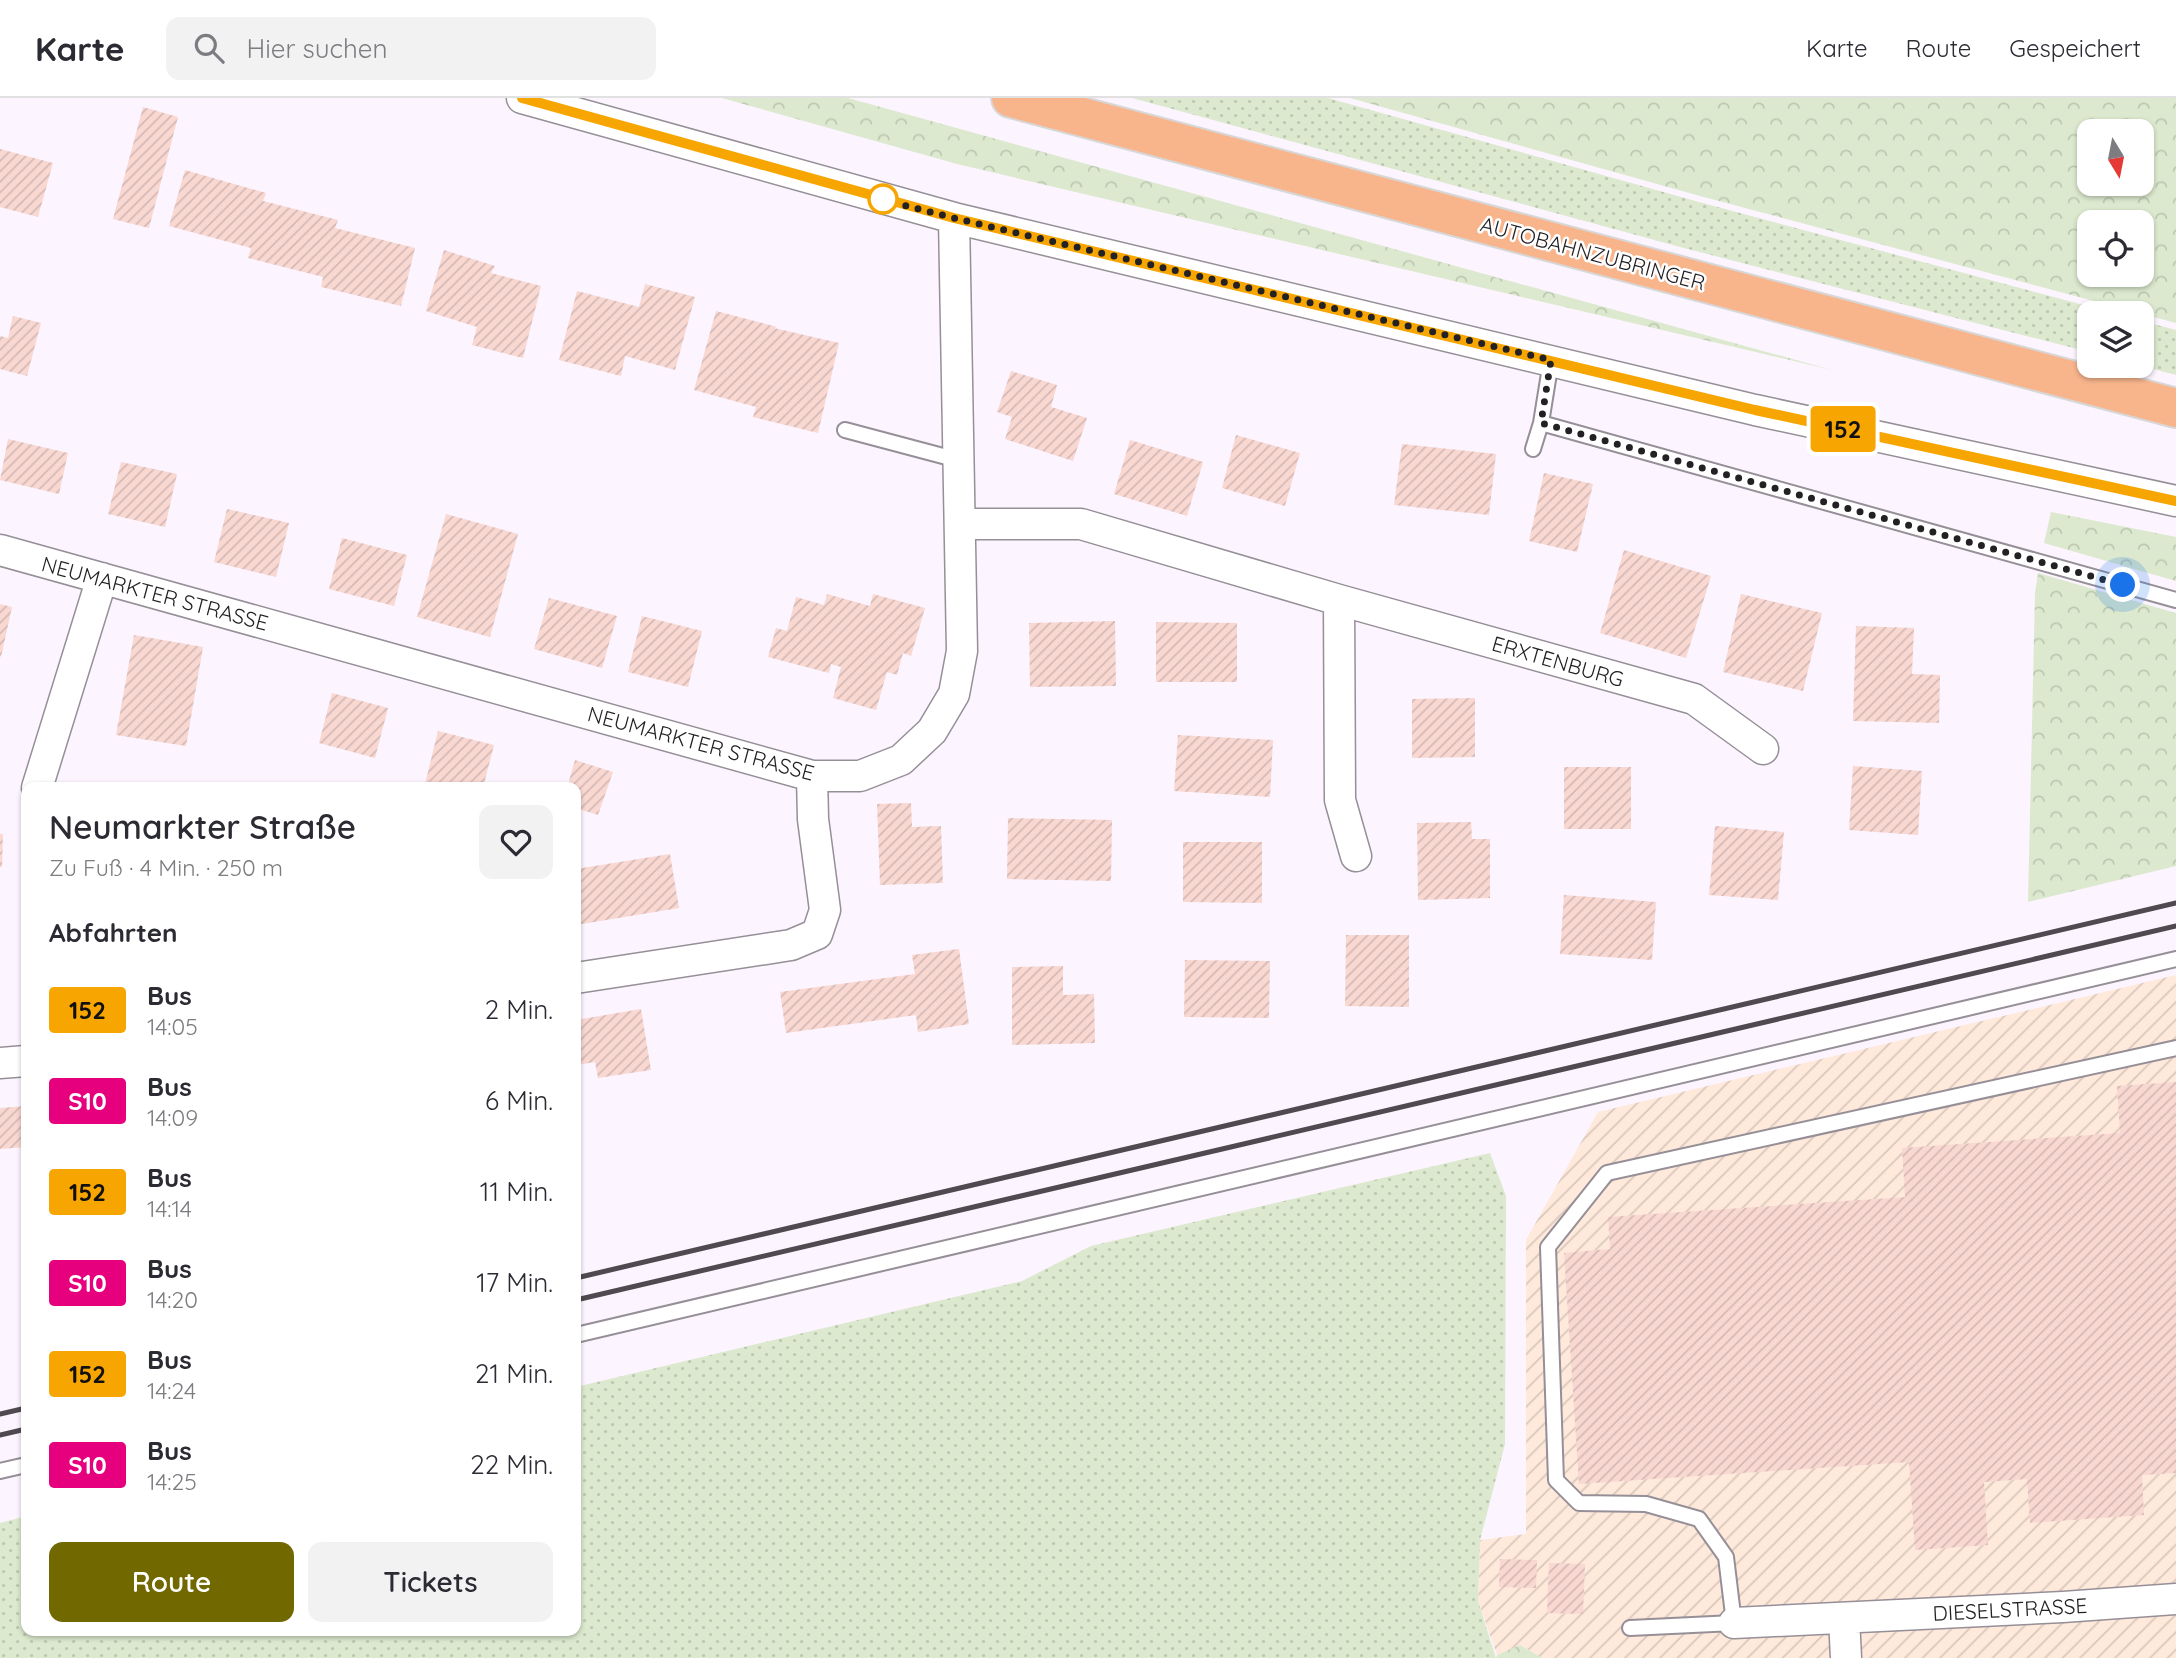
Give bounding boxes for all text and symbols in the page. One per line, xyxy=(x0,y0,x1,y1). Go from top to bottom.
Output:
search box xyxy=(166,17,656,80)
text: Karte xyxy=(35,28,124,69)
icon: search xyxy=(190,29,228,67)
text: Hier suchen xyxy=(246,32,388,65)
text: Karte xyxy=(1806,33,1868,63)
text: Route xyxy=(1906,33,1971,63)
text: Gespeichert xyxy=(2009,33,2141,63)
north arrow xyxy=(2077,119,2154,196)
map controls xyxy=(2077,119,2154,378)
unlabelled marker xyxy=(868,184,898,214)
street label: AUTOBAHNZUBRINGER xyxy=(1478,210,1708,296)
button: locate xyxy=(2077,210,2154,287)
button: layers xyxy=(2077,301,2154,378)
line badge: 152 xyxy=(1803,406,1883,452)
text: 152 xyxy=(1825,414,1861,444)
street label: NEUMARKTER STRASSE xyxy=(39,550,271,636)
your location xyxy=(2105,567,2140,602)
street label: ERXTENBURG xyxy=(1489,630,1627,692)
street label: NEUMARKTER STRASSE xyxy=(585,700,817,786)
button: heart xyxy=(479,805,553,879)
text: Neumarkter Straße xyxy=(49,806,356,847)
text: Zu Fuß · 4 Min. · 250 m xyxy=(49,853,283,882)
text: Abfahrten xyxy=(49,916,178,949)
text: Bus xyxy=(147,979,192,1012)
text: 2 Min. xyxy=(485,993,553,1026)
text: 152 xyxy=(69,995,106,1025)
text: 14:05 xyxy=(147,1012,198,1041)
text: Bus xyxy=(147,1070,192,1103)
text: 6 Min. xyxy=(485,1084,553,1117)
text: S10 xyxy=(68,1086,107,1116)
text: 14:09 xyxy=(147,1103,198,1132)
text: Bus xyxy=(147,1161,192,1194)
text: 11 Min. xyxy=(480,1175,553,1208)
text: 152 xyxy=(69,1177,106,1207)
text: 14:14 xyxy=(147,1194,192,1223)
text: Bus xyxy=(147,1252,192,1285)
text: 17 Min. xyxy=(476,1266,553,1299)
text: S10 xyxy=(68,1268,107,1298)
text: 14:20 xyxy=(147,1285,198,1314)
text: Bus xyxy=(147,1343,192,1376)
text: 21 Min. xyxy=(475,1357,553,1390)
text: 152 xyxy=(69,1359,106,1389)
text: 14:24 xyxy=(147,1376,196,1405)
text: Bus xyxy=(147,1434,192,1467)
text: 22 Min. xyxy=(470,1448,553,1481)
text: S10 xyxy=(68,1450,107,1480)
text: 14:25 xyxy=(147,1467,197,1496)
button: Route xyxy=(49,1542,294,1622)
button: Tickets xyxy=(308,1542,553,1622)
street label: DIESELSTRASSE xyxy=(1932,1592,2088,1626)

